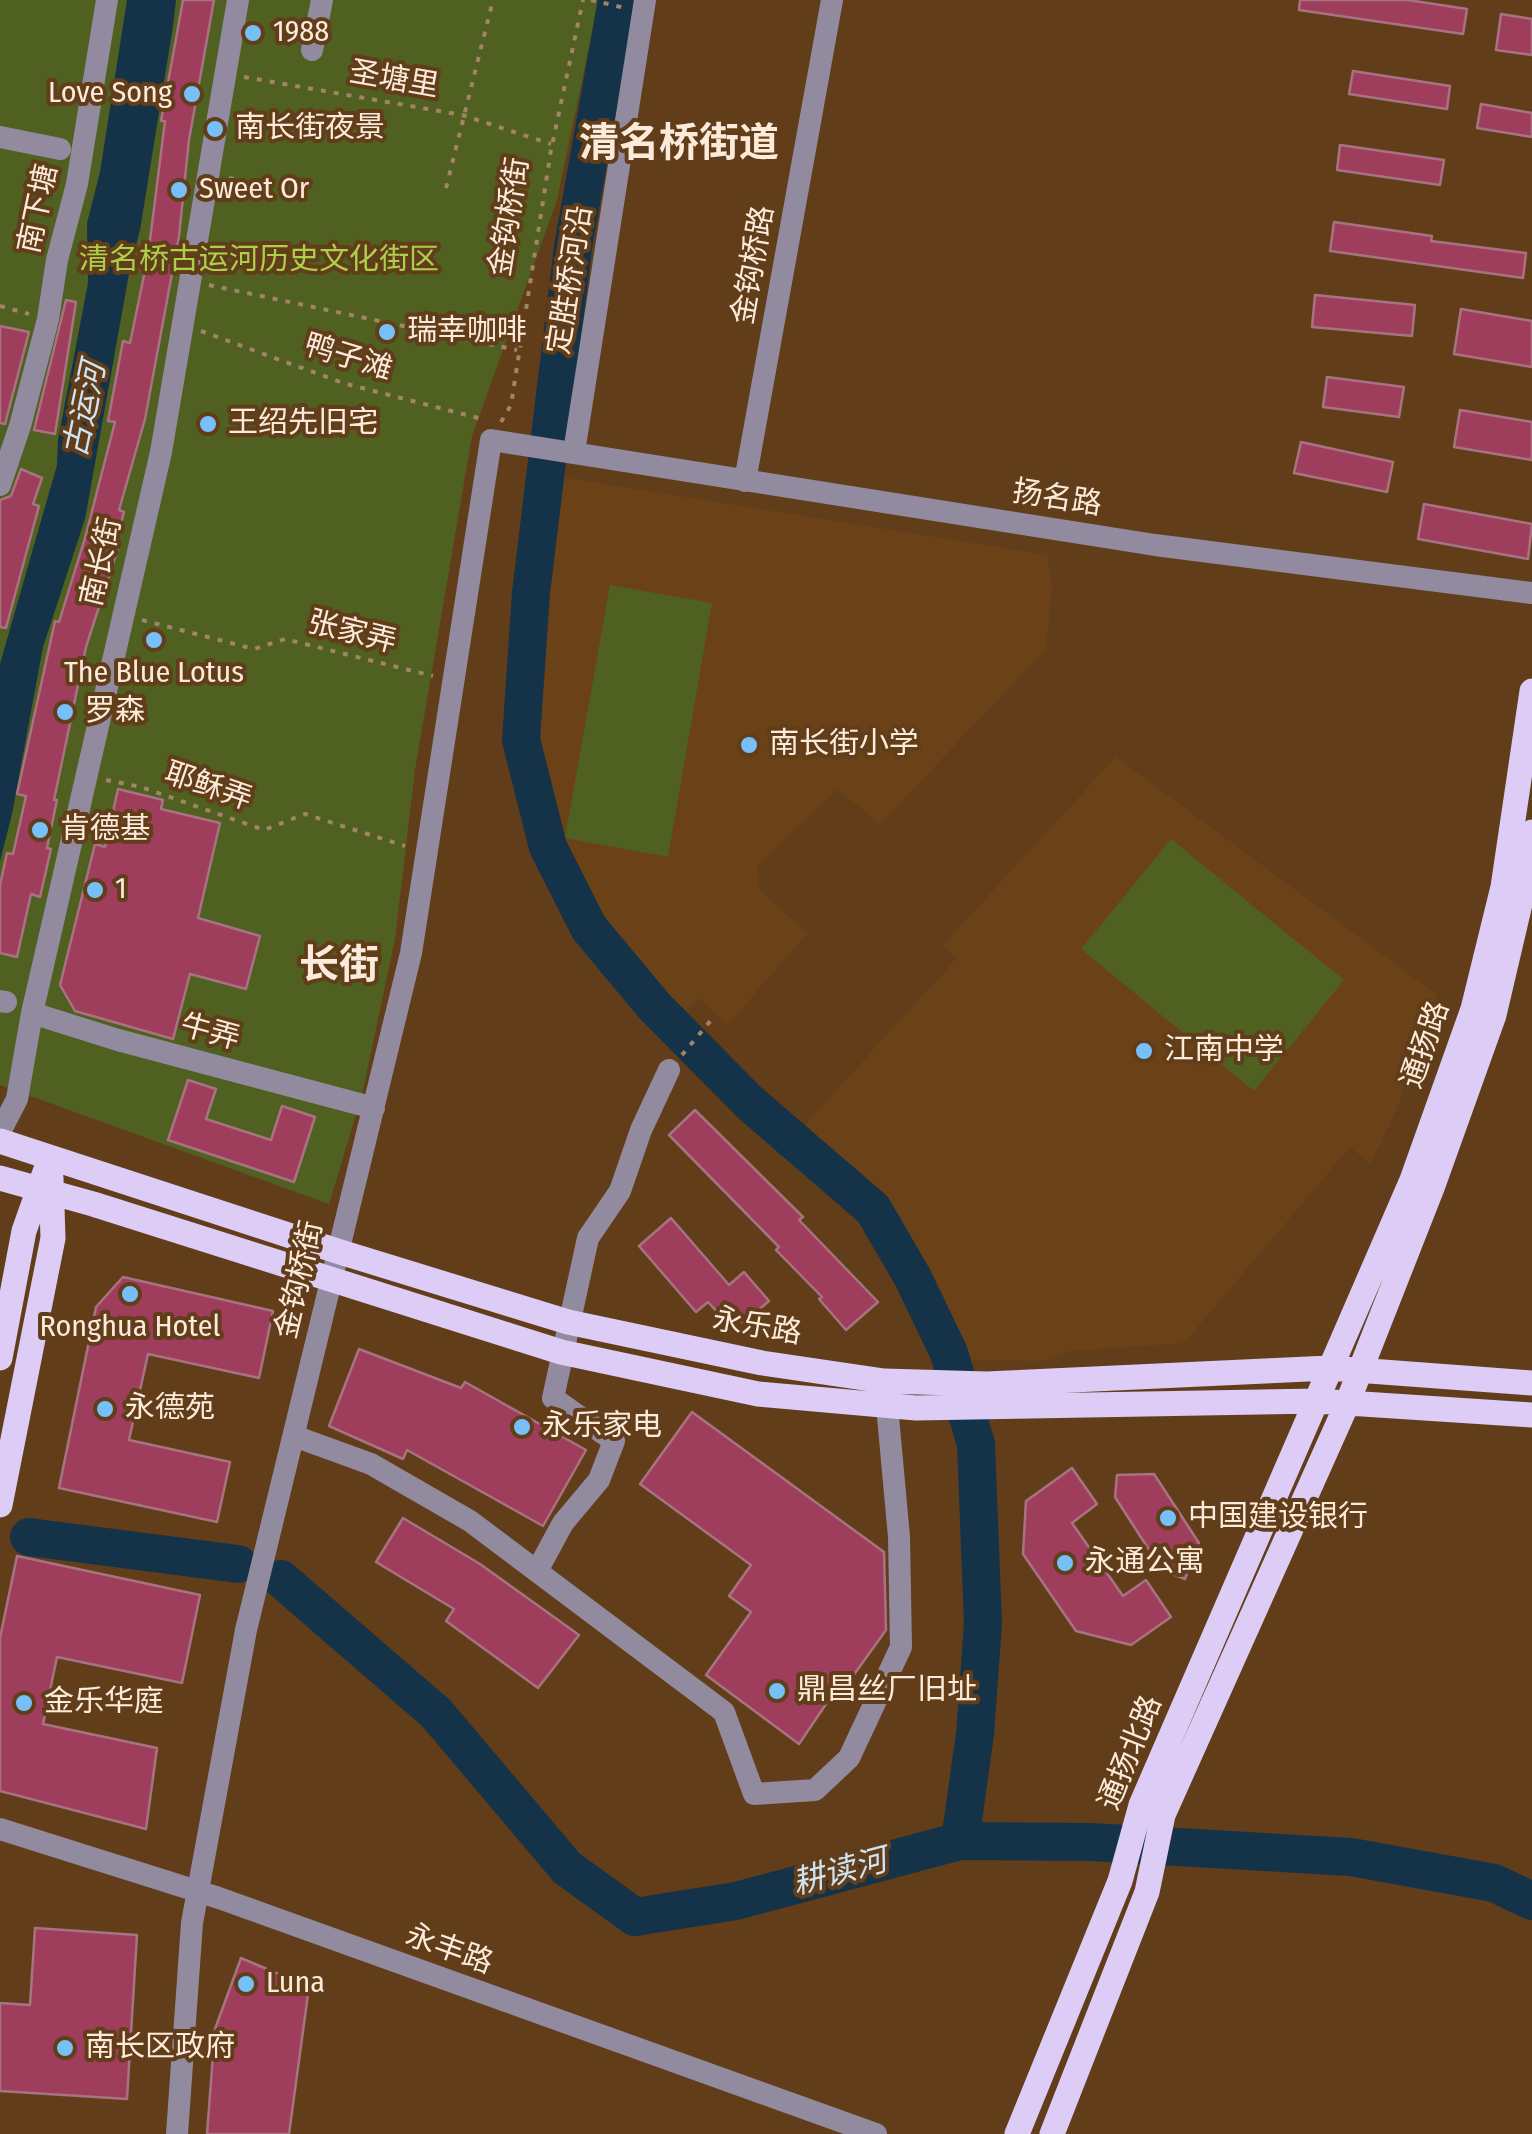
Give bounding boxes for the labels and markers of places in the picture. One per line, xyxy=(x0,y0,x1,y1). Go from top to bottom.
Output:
place label: 1988 xyxy=(273,15,329,51)
marker: 1988 xyxy=(242,22,264,44)
place label: Love Song xyxy=(48,76,172,112)
marker: Love Song xyxy=(181,83,203,105)
place label: 南长街夜景 xyxy=(235,111,385,147)
marker: 南长街夜景 xyxy=(204,118,226,140)
place label: Sweet Or xyxy=(199,172,309,208)
marker: Sweet Or xyxy=(168,179,190,201)
place label: 瑞幸咖啡 xyxy=(407,314,527,350)
marker: 瑞幸咖啡 xyxy=(376,321,398,343)
place label: 王绍先旧宅 xyxy=(228,406,378,442)
marker: 王绍先旧宅 xyxy=(197,413,219,435)
marker: The Blue Lotus xyxy=(143,629,165,651)
place label: The Blue Lotus xyxy=(64,656,244,692)
place label: 罗森 xyxy=(85,694,145,730)
marker: 罗森 xyxy=(54,701,76,723)
place label: 南长街小学 xyxy=(769,727,919,763)
marker: 南长街小学 xyxy=(738,734,760,756)
place label: 肯德基 xyxy=(60,812,150,848)
marker: 肯德基 xyxy=(29,819,51,841)
place label: 1 xyxy=(115,872,127,908)
marker: 1 xyxy=(84,879,106,901)
place label: 江南中学 xyxy=(1164,1033,1284,1069)
marker: 江南中学 xyxy=(1133,1040,1155,1062)
marker: Ronghua Hotel xyxy=(119,1283,141,1305)
place label: Ronghua Hotel xyxy=(40,1310,220,1346)
place label: 永德苑 xyxy=(125,1391,215,1427)
marker: 永德苑 xyxy=(94,1398,116,1420)
place label: 永乐家电 xyxy=(542,1409,662,1445)
marker: 永乐家电 xyxy=(511,1416,533,1438)
place label: 中国建设银行 xyxy=(1188,1500,1368,1536)
marker: 中国建设银行 xyxy=(1157,1507,1179,1529)
place label: 永通公寓 xyxy=(1085,1545,1205,1581)
marker: 永通公寓 xyxy=(1054,1552,1076,1574)
place label: 鼎昌丝厂旧址 xyxy=(797,1673,977,1709)
marker: 鼎昌丝厂旧址 xyxy=(766,1680,788,1702)
place label: 金乐华庭 xyxy=(44,1685,164,1721)
marker: 金乐华庭 xyxy=(13,1692,35,1714)
place label: Luna xyxy=(266,1966,325,2002)
marker: Luna xyxy=(235,1973,257,1995)
place label: 南长区政府 xyxy=(85,2030,235,2066)
marker: 南长区政府 xyxy=(54,2037,76,2059)

